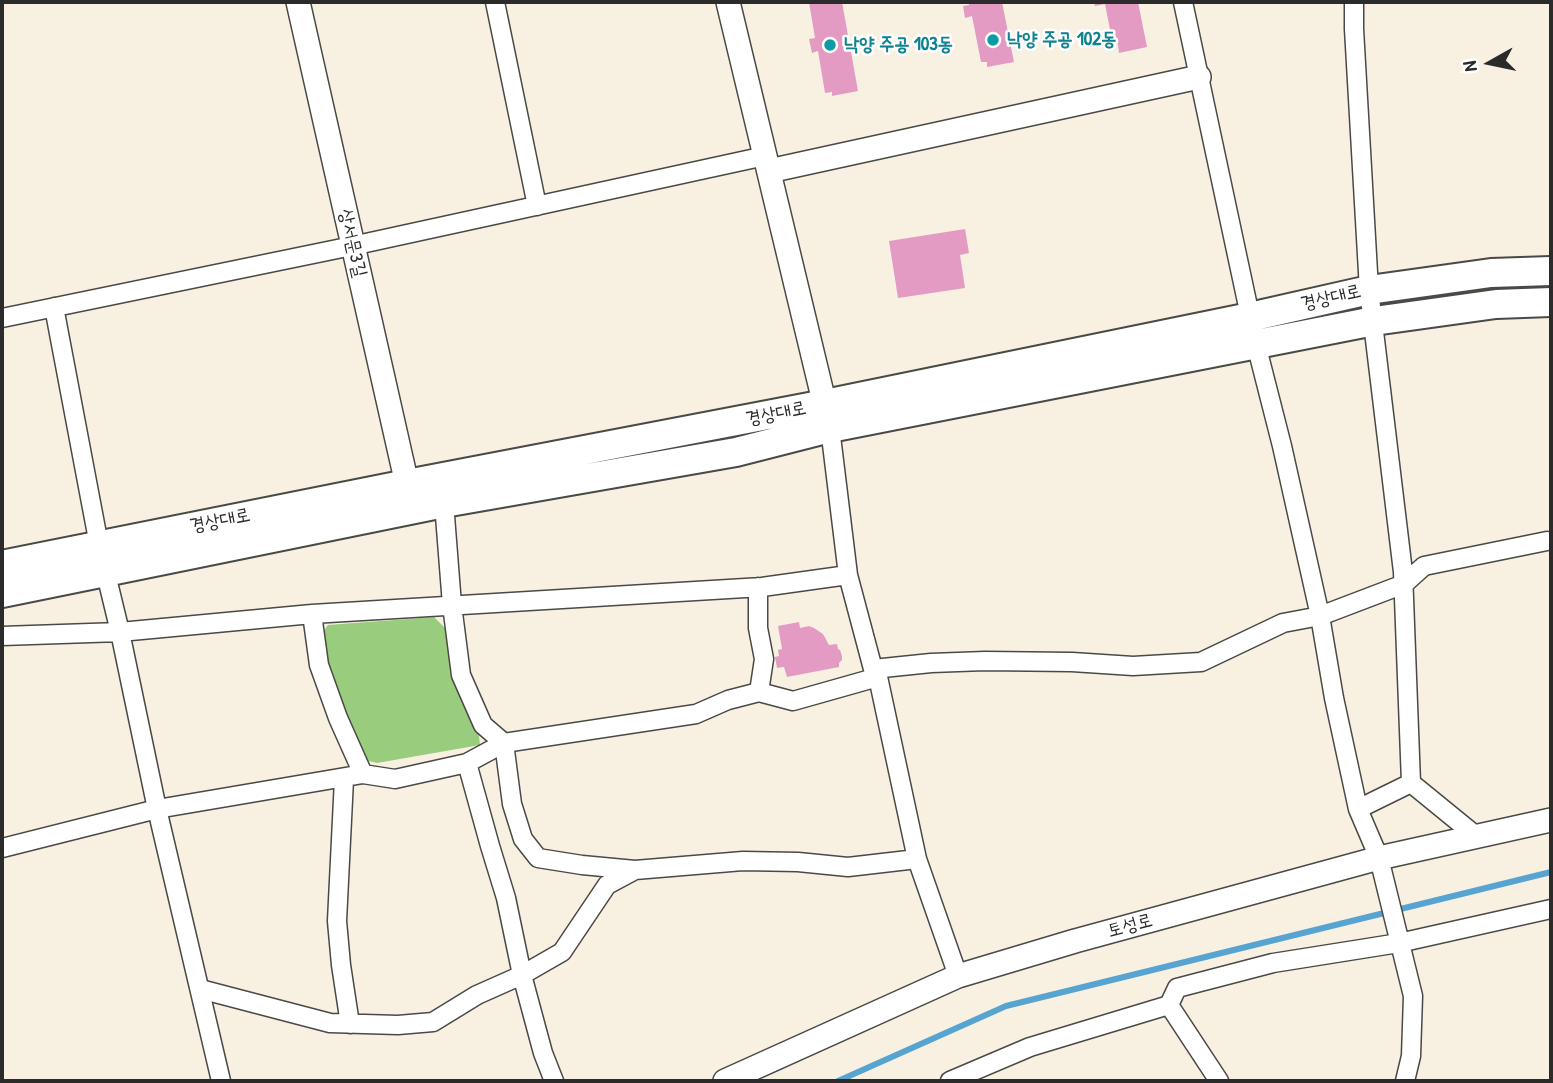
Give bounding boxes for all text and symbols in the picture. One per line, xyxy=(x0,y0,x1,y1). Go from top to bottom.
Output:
north arrow xyxy=(1455,28,1525,98)
place label: 낙양 주공 102동 xyxy=(1007,29,1116,51)
marker: 낙양 주공 102동 xyxy=(985,32,1001,48)
place label: 낙양 주공 103동 xyxy=(844,34,953,56)
marker: 낙양 주공 103동 xyxy=(822,37,838,53)
text: N xyxy=(1456,59,1483,73)
street label: 상서문3길 xyxy=(333,206,371,280)
street label: 경상대로 xyxy=(1299,280,1363,316)
street label: 경상대로 xyxy=(744,397,808,431)
street label: 경상대로 xyxy=(188,504,252,538)
street label: 토성로 xyxy=(1105,909,1155,943)

